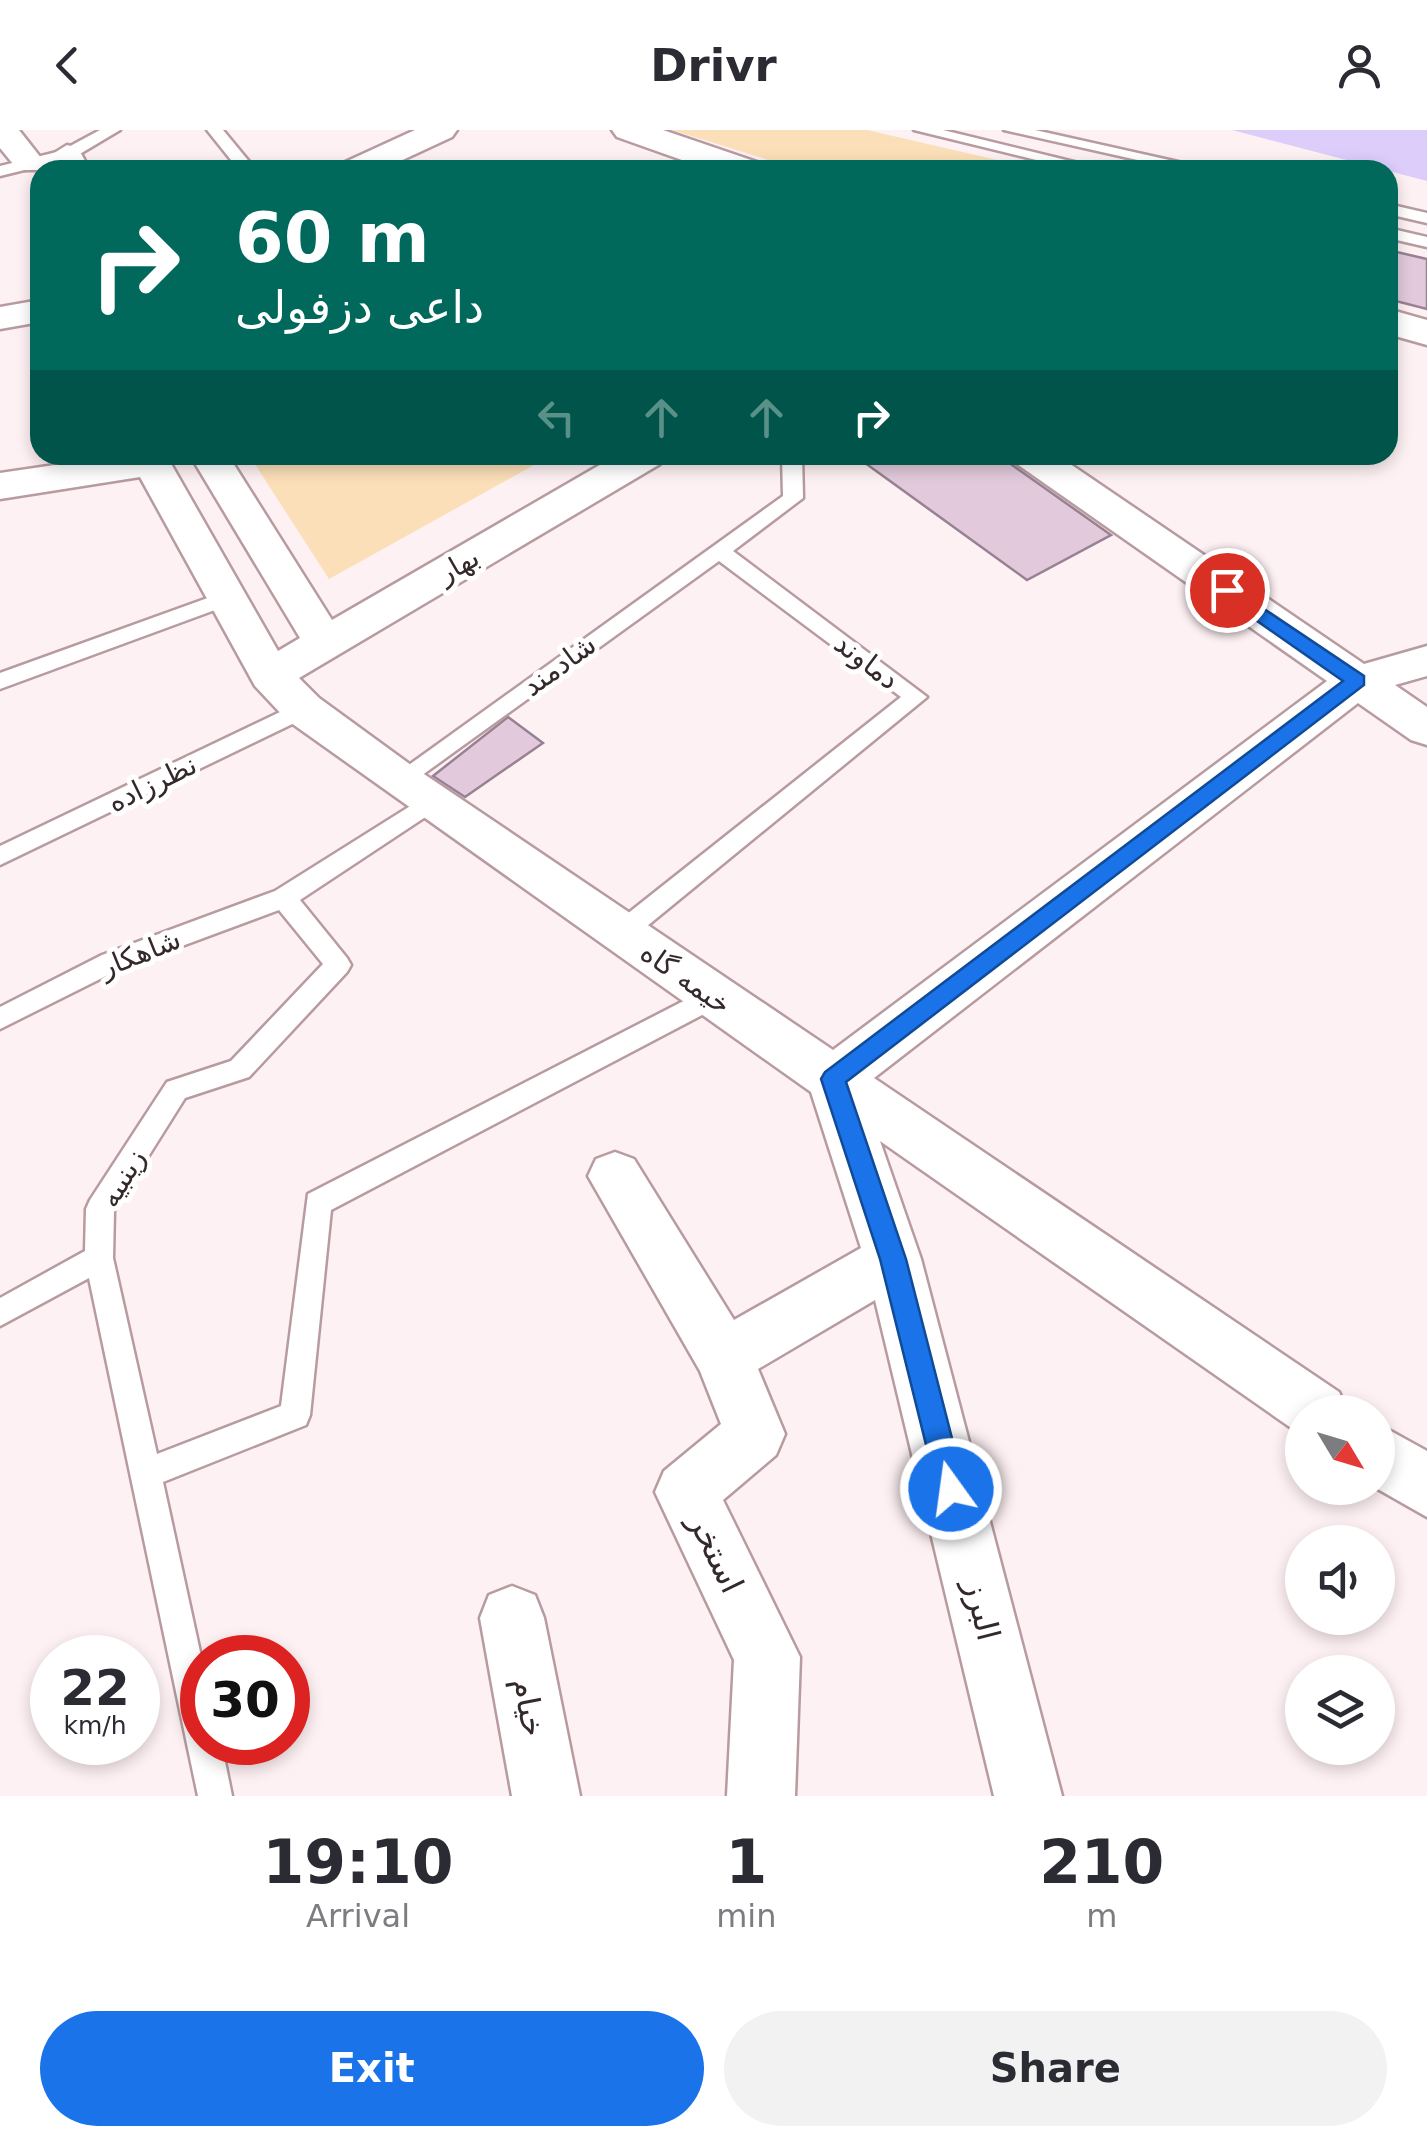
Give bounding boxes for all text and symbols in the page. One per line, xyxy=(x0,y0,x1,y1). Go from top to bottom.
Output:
icon: back xyxy=(40,38,95,93)
icon: person xyxy=(1332,38,1387,93)
text: Drivr xyxy=(650,39,777,92)
text: 60 m xyxy=(235,197,430,279)
icon: right xyxy=(70,200,200,330)
text: داعی دزفولی xyxy=(235,281,484,334)
icon: left xyxy=(529,390,584,445)
icon: ahead xyxy=(634,390,689,445)
icon: ahead xyxy=(739,390,794,445)
icon: right xyxy=(844,390,899,445)
street label: بهار xyxy=(430,540,485,591)
pin xyxy=(1185,548,1270,633)
icon: arrive xyxy=(1200,563,1255,618)
street label: دماوند xyxy=(828,627,905,696)
street label: شادمند xyxy=(516,628,602,703)
street label: نظرزاده xyxy=(102,748,202,819)
street label: شاهکار xyxy=(93,922,185,985)
street label: خیمه گاه xyxy=(634,936,737,1021)
street label: زینبیه xyxy=(92,1143,152,1213)
north arrow xyxy=(1285,1395,1395,1505)
map controls xyxy=(1285,1395,1395,1765)
position arrow xyxy=(899,1437,1003,1541)
street label: استخر xyxy=(680,1505,751,1599)
button: sound xyxy=(1285,1525,1395,1635)
street label: البرز xyxy=(956,1574,1008,1644)
speed limit sign: 30 xyxy=(180,1635,310,1765)
button: layers xyxy=(1285,1655,1395,1765)
text: 22 xyxy=(60,1659,130,1717)
street label: خیام xyxy=(505,1674,553,1740)
text: km/h xyxy=(63,1711,127,1740)
text: 19:10 xyxy=(263,1827,454,1897)
text: 1 xyxy=(725,1827,767,1897)
text: 210 xyxy=(1039,1827,1164,1897)
text: Arrival xyxy=(306,1897,410,1935)
text: min xyxy=(716,1897,777,1935)
text: m xyxy=(1086,1897,1117,1935)
button: Exit xyxy=(40,2011,704,2126)
button: Share xyxy=(724,2011,1387,2126)

